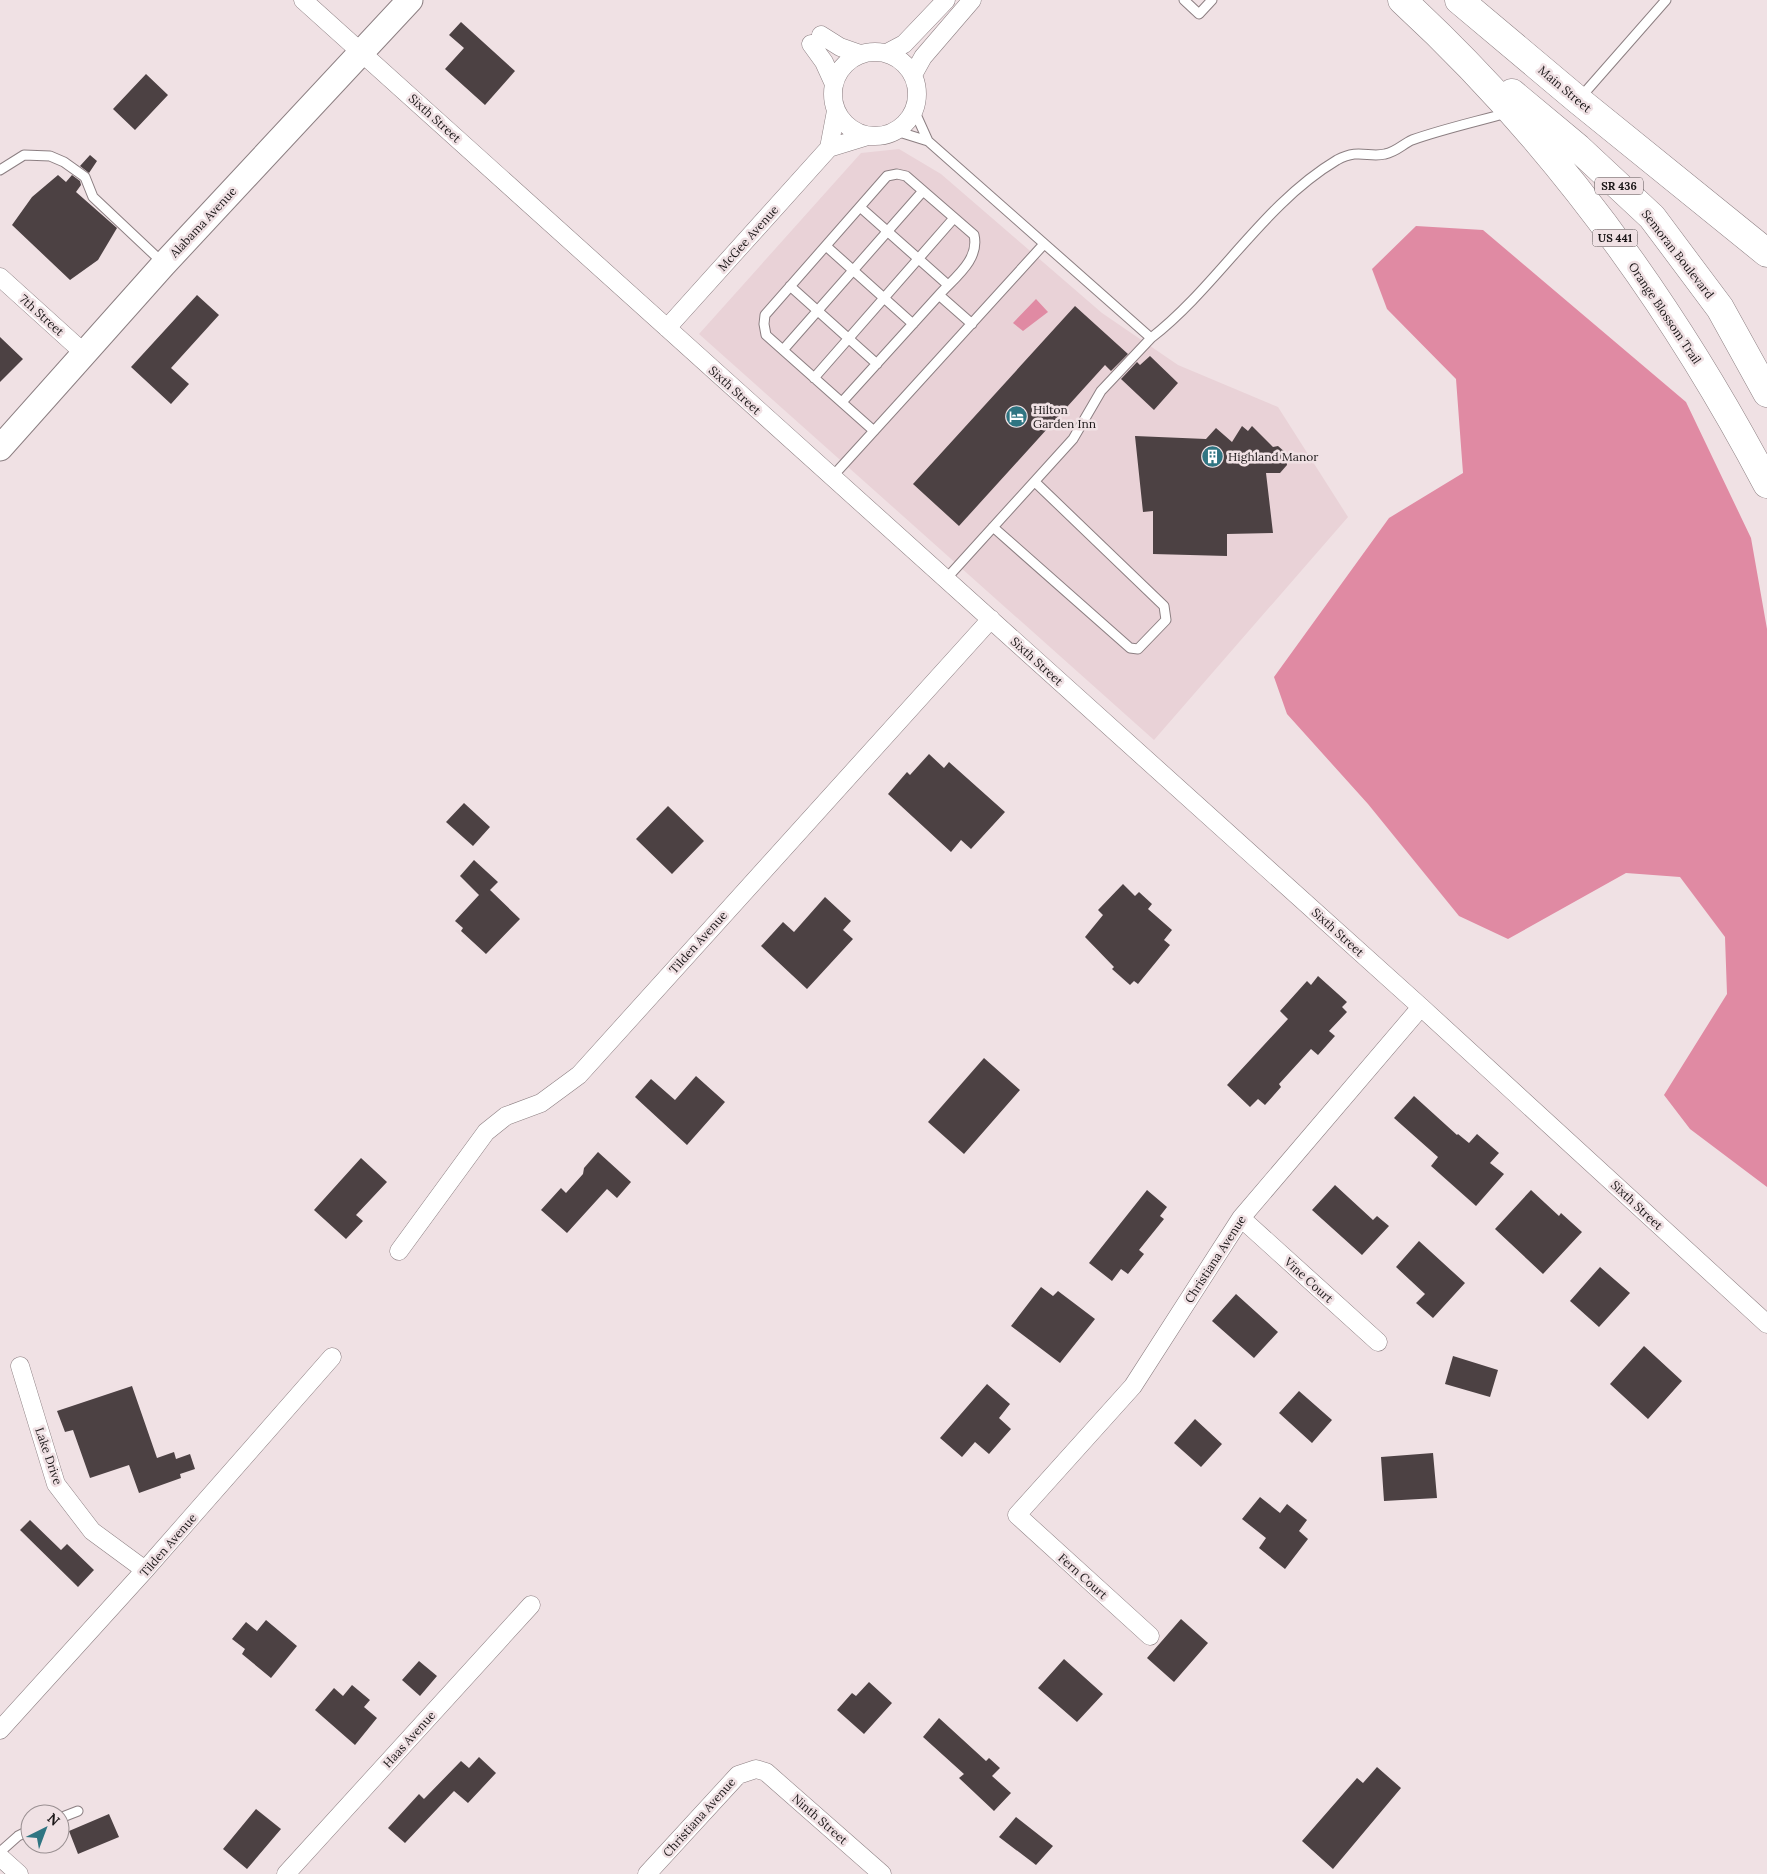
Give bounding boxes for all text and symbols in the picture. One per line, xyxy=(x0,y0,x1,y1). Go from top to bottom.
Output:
street label: Main Street xyxy=(1535,62,1595,116)
street label: Sixth Street xyxy=(406,91,465,146)
road number: SR 436 xyxy=(1595,178,1643,195)
street label: Alabama Avenue xyxy=(166,183,240,261)
street label: McGee Avenue xyxy=(715,202,782,274)
street label: Semoran Boulevard xyxy=(1639,207,1717,301)
road number: US 441 xyxy=(1592,230,1638,247)
street label: Orange Blossom Trail xyxy=(1625,259,1705,367)
street label: 7th Street xyxy=(17,291,68,339)
street label: Sixth Street xyxy=(706,363,765,418)
place label: Hilton Garden Inn xyxy=(1033,402,1096,431)
hotel icon: Hilton Garden Inn xyxy=(1005,404,1029,428)
building icon: Highland Manor xyxy=(1200,444,1224,468)
place label: Highland Manor xyxy=(1228,449,1319,464)
street label: Sixth Street xyxy=(1008,634,1067,689)
street label: Sixth Street xyxy=(1309,905,1368,960)
street label: Tilden Avenue xyxy=(666,907,730,976)
street label: Sixth Street xyxy=(1608,1177,1666,1233)
street label: Christiana Avenue xyxy=(1181,1212,1249,1306)
street label: Vine Court xyxy=(1281,1254,1337,1306)
street label: Lake Drive xyxy=(32,1425,66,1487)
street label: Tilden Avenue xyxy=(136,1510,200,1580)
street label: Fern Court xyxy=(1055,1550,1111,1602)
street label: Haas Avenue xyxy=(380,1707,439,1770)
street label: Christiana Avenue xyxy=(660,1774,739,1860)
street label: Ninth Street xyxy=(789,1791,851,1847)
north arrow xyxy=(20,1804,70,1854)
text: N xyxy=(44,1809,64,1830)

